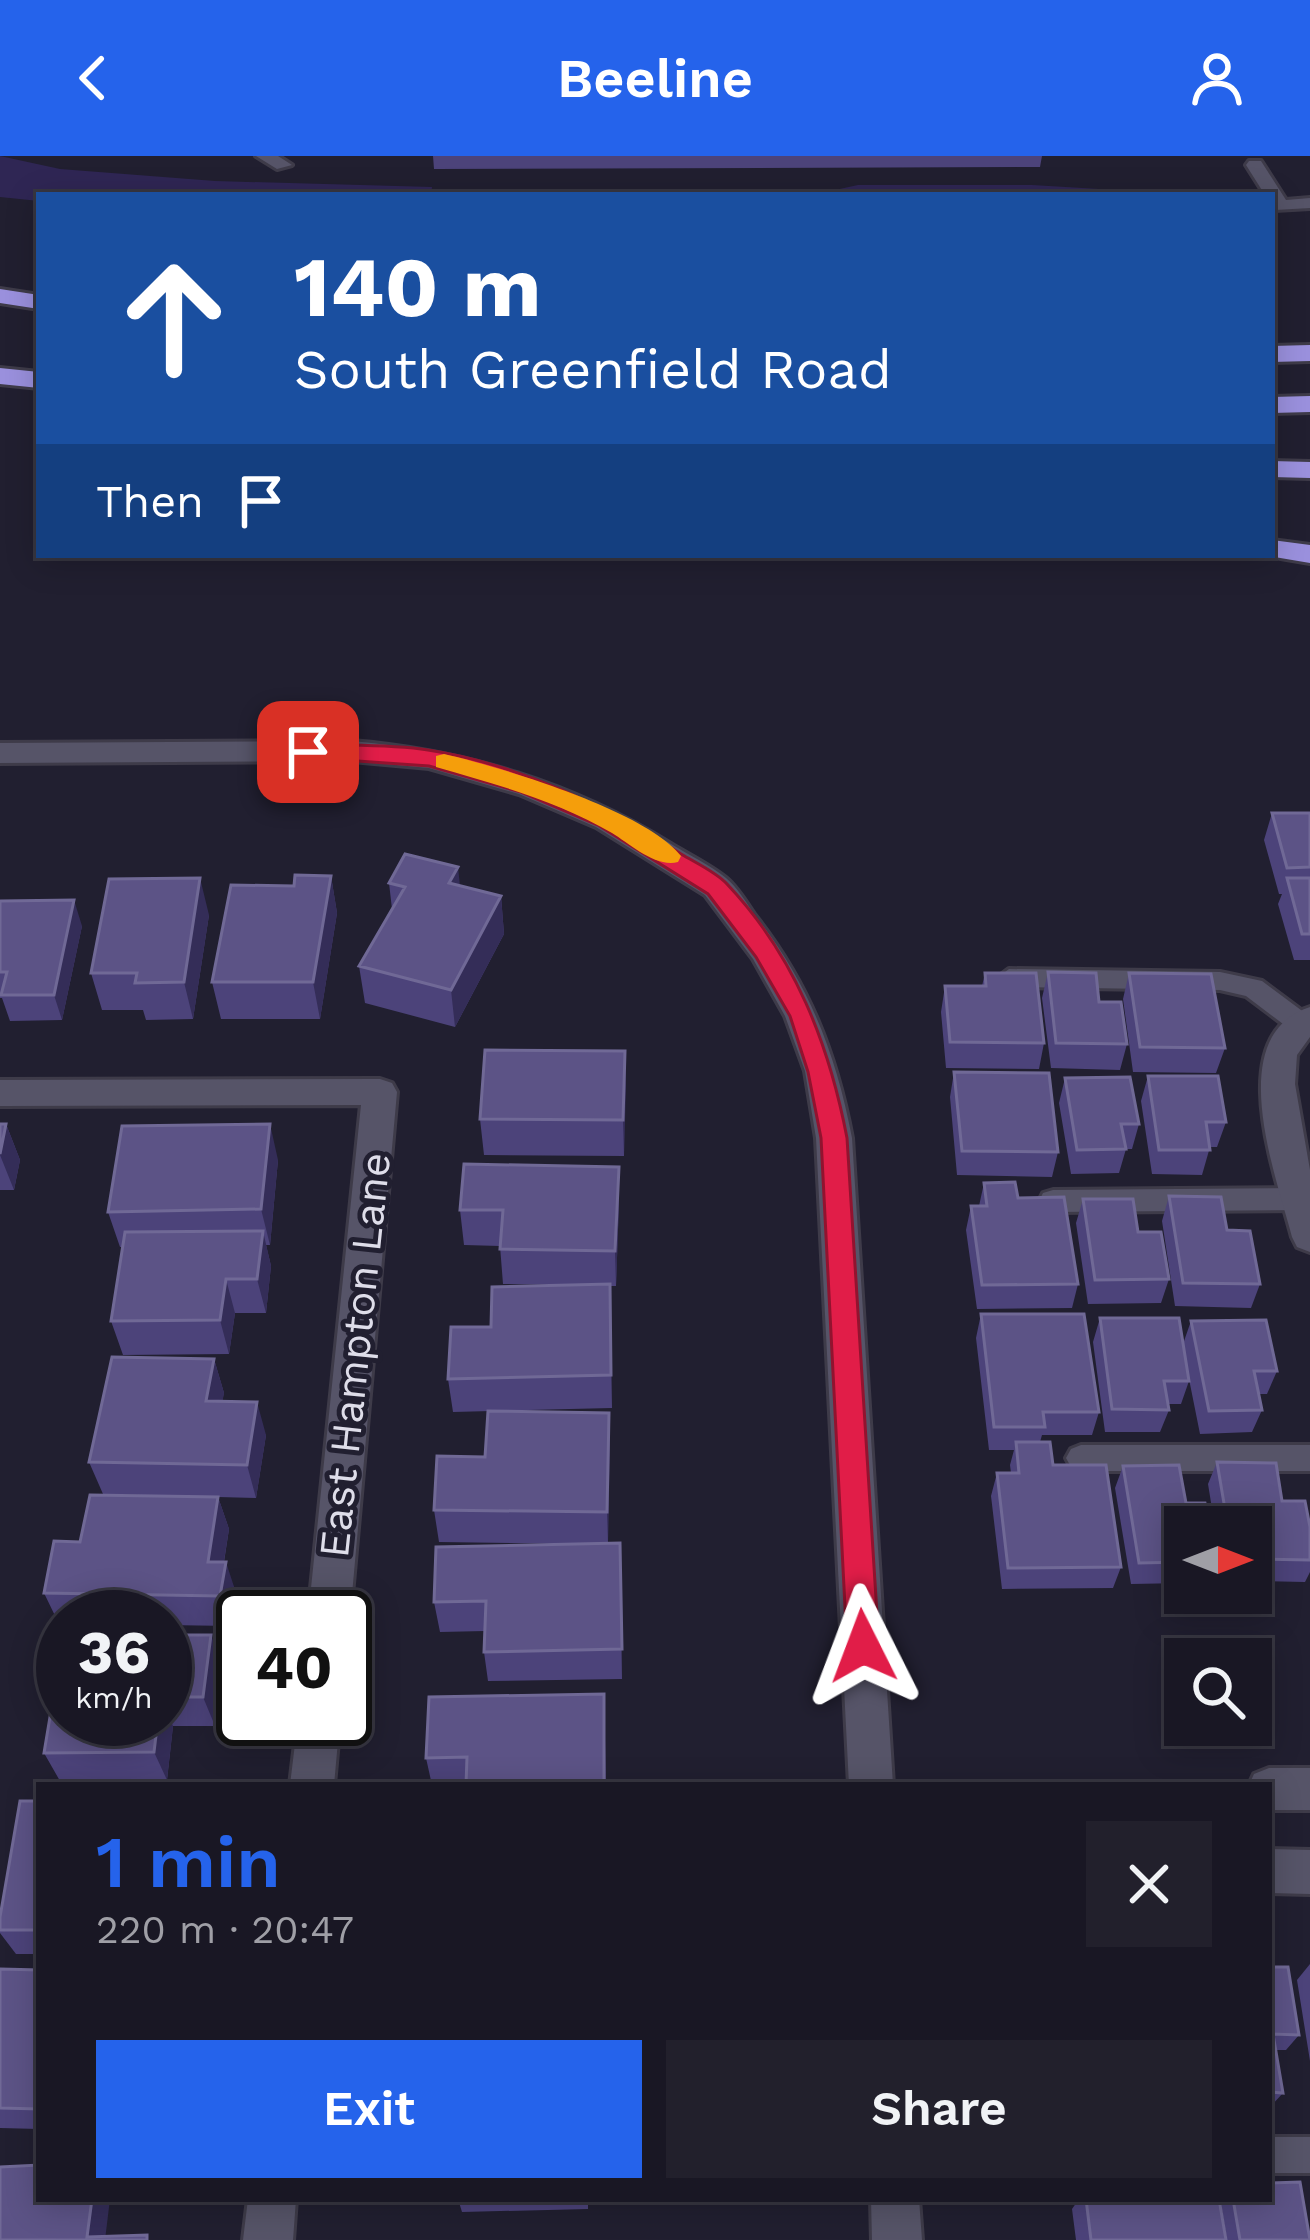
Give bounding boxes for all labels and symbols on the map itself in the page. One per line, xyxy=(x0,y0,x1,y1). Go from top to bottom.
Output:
pin xyxy=(257,701,359,803)
street label: East Hampton Lane xyxy=(309,1150,400,1560)
north arrow xyxy=(1164,1506,1272,1614)
position arrow xyxy=(800,1583,926,1709)
speed limit sign: 40 xyxy=(216,1590,372,1746)

